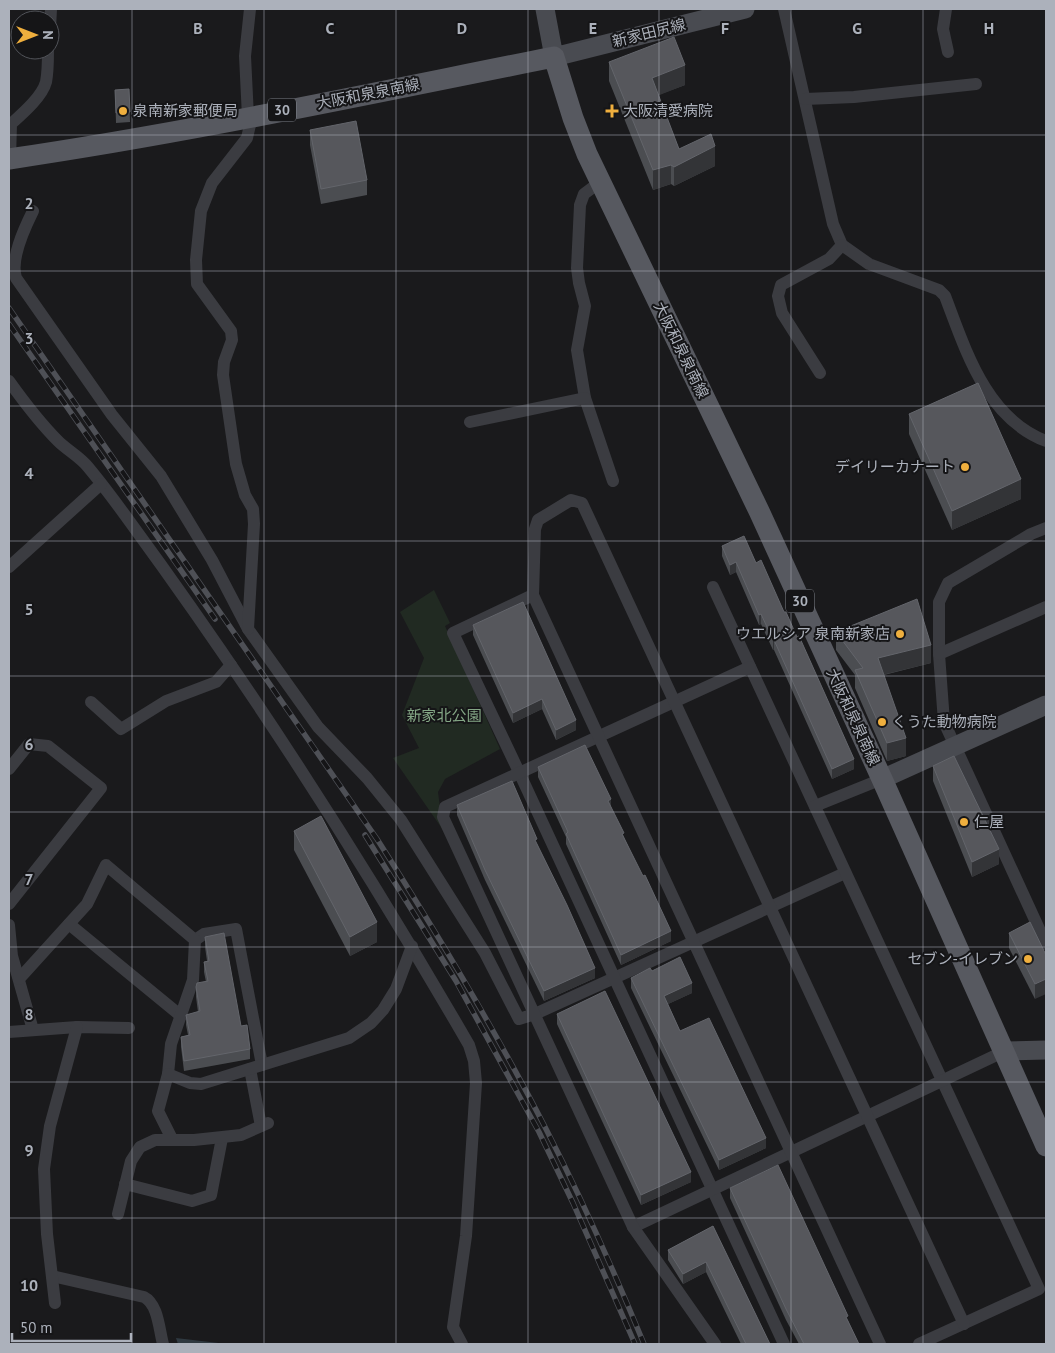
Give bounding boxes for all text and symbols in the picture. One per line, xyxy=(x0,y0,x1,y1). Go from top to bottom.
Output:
north arrow xyxy=(10,10,60,60)
street label: 新家田尻線 xyxy=(610,14,688,51)
text: B xyxy=(193,18,203,38)
text: C xyxy=(326,18,335,38)
text: D xyxy=(457,18,467,38)
text: E xyxy=(589,18,597,38)
text: F xyxy=(721,18,729,38)
text: G xyxy=(852,18,862,38)
text: H xyxy=(984,18,994,38)
text: N xyxy=(39,30,57,40)
street label: 大阪和泉泉南線 xyxy=(315,74,421,113)
road number: 30 xyxy=(268,98,296,122)
place label: 泉南新家郵便局 xyxy=(133,101,238,120)
place label: 大阪清愛病院 xyxy=(623,101,713,120)
marker: 大阪清愛病院 xyxy=(605,104,619,118)
marker: 泉南新家郵便局 xyxy=(117,105,129,117)
text: 2 xyxy=(24,193,34,213)
street label: 大阪和泉泉南線 xyxy=(650,298,713,401)
text: 3 xyxy=(24,328,34,348)
place label: デイリーカナート xyxy=(835,457,955,476)
marker: デイリーカナート xyxy=(959,461,971,473)
text: 4 xyxy=(24,463,34,483)
road number: 30 xyxy=(786,590,814,612)
text: 5 xyxy=(24,599,34,619)
place label: ウエルシア 泉南新家店 xyxy=(736,624,890,643)
marker: ウエルシア 泉南新家店 xyxy=(894,628,906,640)
street label: 大阪和泉泉南線 xyxy=(823,665,884,768)
park label: 新家北公園 xyxy=(406,706,482,725)
place label: くうた動物病院 xyxy=(892,712,997,731)
marker: くうた動物病院 xyxy=(876,716,888,728)
text: 6 xyxy=(24,734,34,754)
place label: 仁屋 xyxy=(974,812,1004,831)
marker: 仁屋 xyxy=(958,816,970,828)
text: 7 xyxy=(24,869,34,889)
place label: セブン-イレブン xyxy=(908,949,1018,968)
marker: セブン-イレブン xyxy=(1022,953,1034,965)
text: 8 xyxy=(24,1004,34,1024)
text: 9 xyxy=(24,1140,34,1160)
text: 10 xyxy=(20,1275,38,1295)
scale bar xyxy=(12,1310,131,1342)
text: 50 m xyxy=(20,1318,53,1337)

